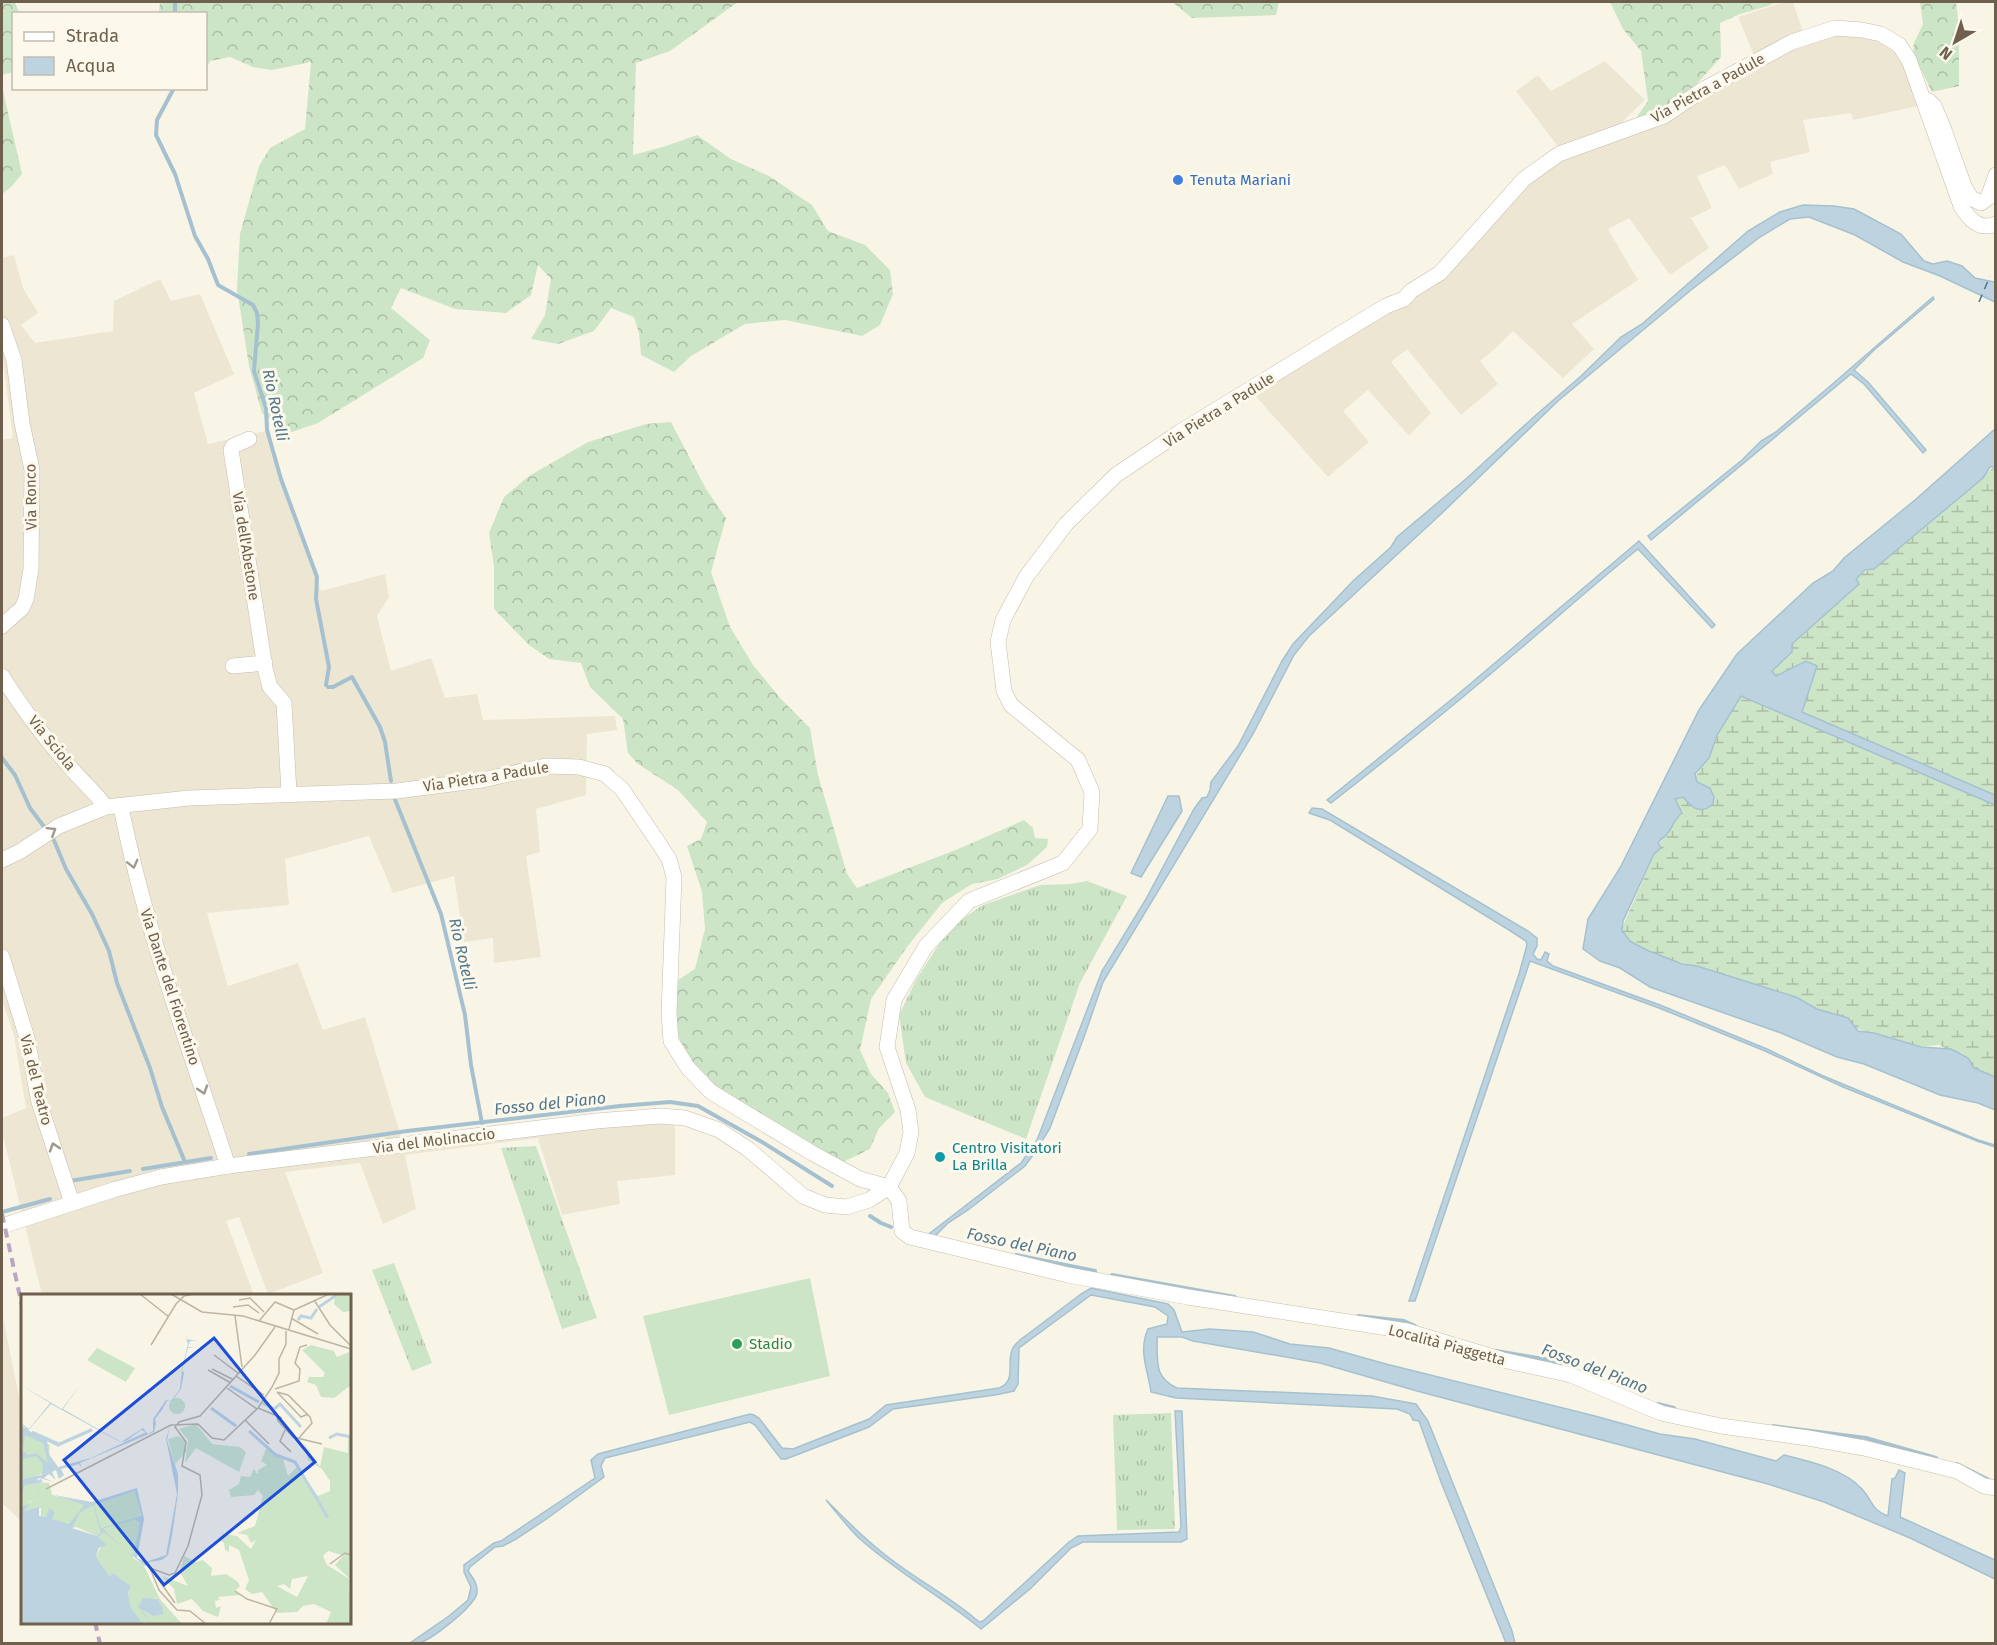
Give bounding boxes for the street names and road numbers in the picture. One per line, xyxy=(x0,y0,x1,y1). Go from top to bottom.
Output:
street label: Via Pietra a Padule xyxy=(1648,49,1768,127)
street label: Via Pietra a Padule xyxy=(1160,369,1278,451)
street label: Via Ronco xyxy=(21,463,41,531)
street label: Via dell'Abetone xyxy=(229,490,263,602)
street label: Via Sciola xyxy=(24,712,80,774)
street label: Via Pietra a Padule xyxy=(422,758,550,796)
street label: Via Dante del Fiorentino xyxy=(136,907,204,1067)
street label: Via del Teatro xyxy=(16,1033,56,1127)
street label: Via del Molinaccio xyxy=(372,1125,496,1157)
street label: Località Piaggetta xyxy=(1387,1321,1507,1369)

